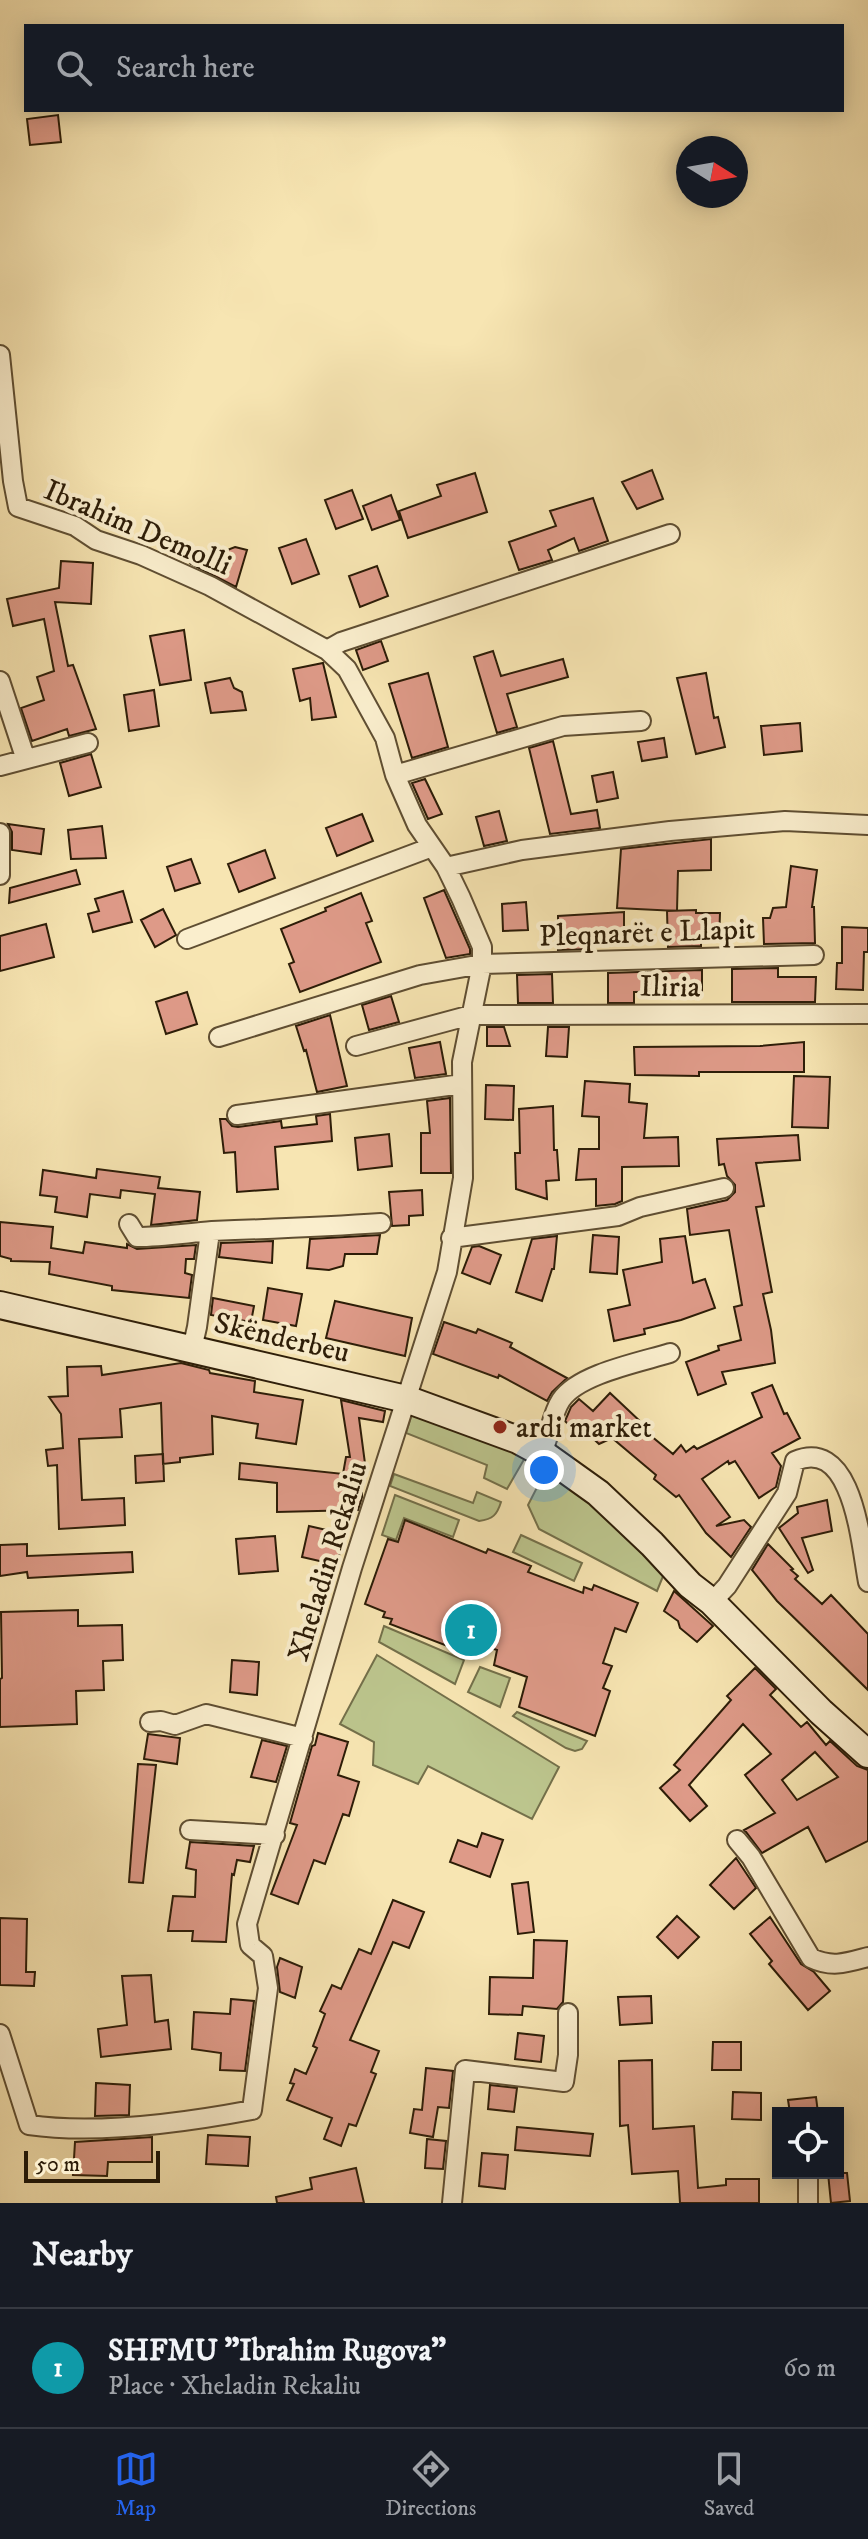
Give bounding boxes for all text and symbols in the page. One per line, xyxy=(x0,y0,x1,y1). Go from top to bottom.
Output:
search box xyxy=(24,24,844,112)
icon: search xyxy=(52,46,96,90)
text: Search here xyxy=(116,50,255,87)
north arrow xyxy=(676,136,748,208)
street label: Ibrahim Demolli xyxy=(38,472,237,585)
street label: Pleqnarët e Llapit xyxy=(538,911,756,956)
street label: Iliria xyxy=(639,968,701,1007)
street label: Skënderbeu xyxy=(210,1305,353,1372)
place label: ardi market xyxy=(516,1410,652,1447)
marker: ardi market xyxy=(491,1418,509,1436)
your location xyxy=(524,1450,564,1490)
street label: Xheladin Rekaliu xyxy=(280,1457,376,1666)
pin: 1 xyxy=(445,1600,497,1660)
map controls xyxy=(772,2107,844,2179)
button: locate xyxy=(772,2107,844,2179)
scale bar xyxy=(24,2147,160,2183)
text: 50 m xyxy=(36,2151,80,2178)
text: Nearby xyxy=(32,2234,133,2276)
text: SHFMU "Ibrahim Rugova" xyxy=(108,2333,446,2370)
text: 1 xyxy=(53,2352,63,2385)
text: 60 m xyxy=(783,2352,836,2385)
text: Place · Xheladin Rekaliu xyxy=(108,2370,361,2403)
tab: Map xyxy=(114,2447,158,2522)
tab: Directions xyxy=(385,2447,476,2522)
tab: Saved xyxy=(704,2447,754,2522)

